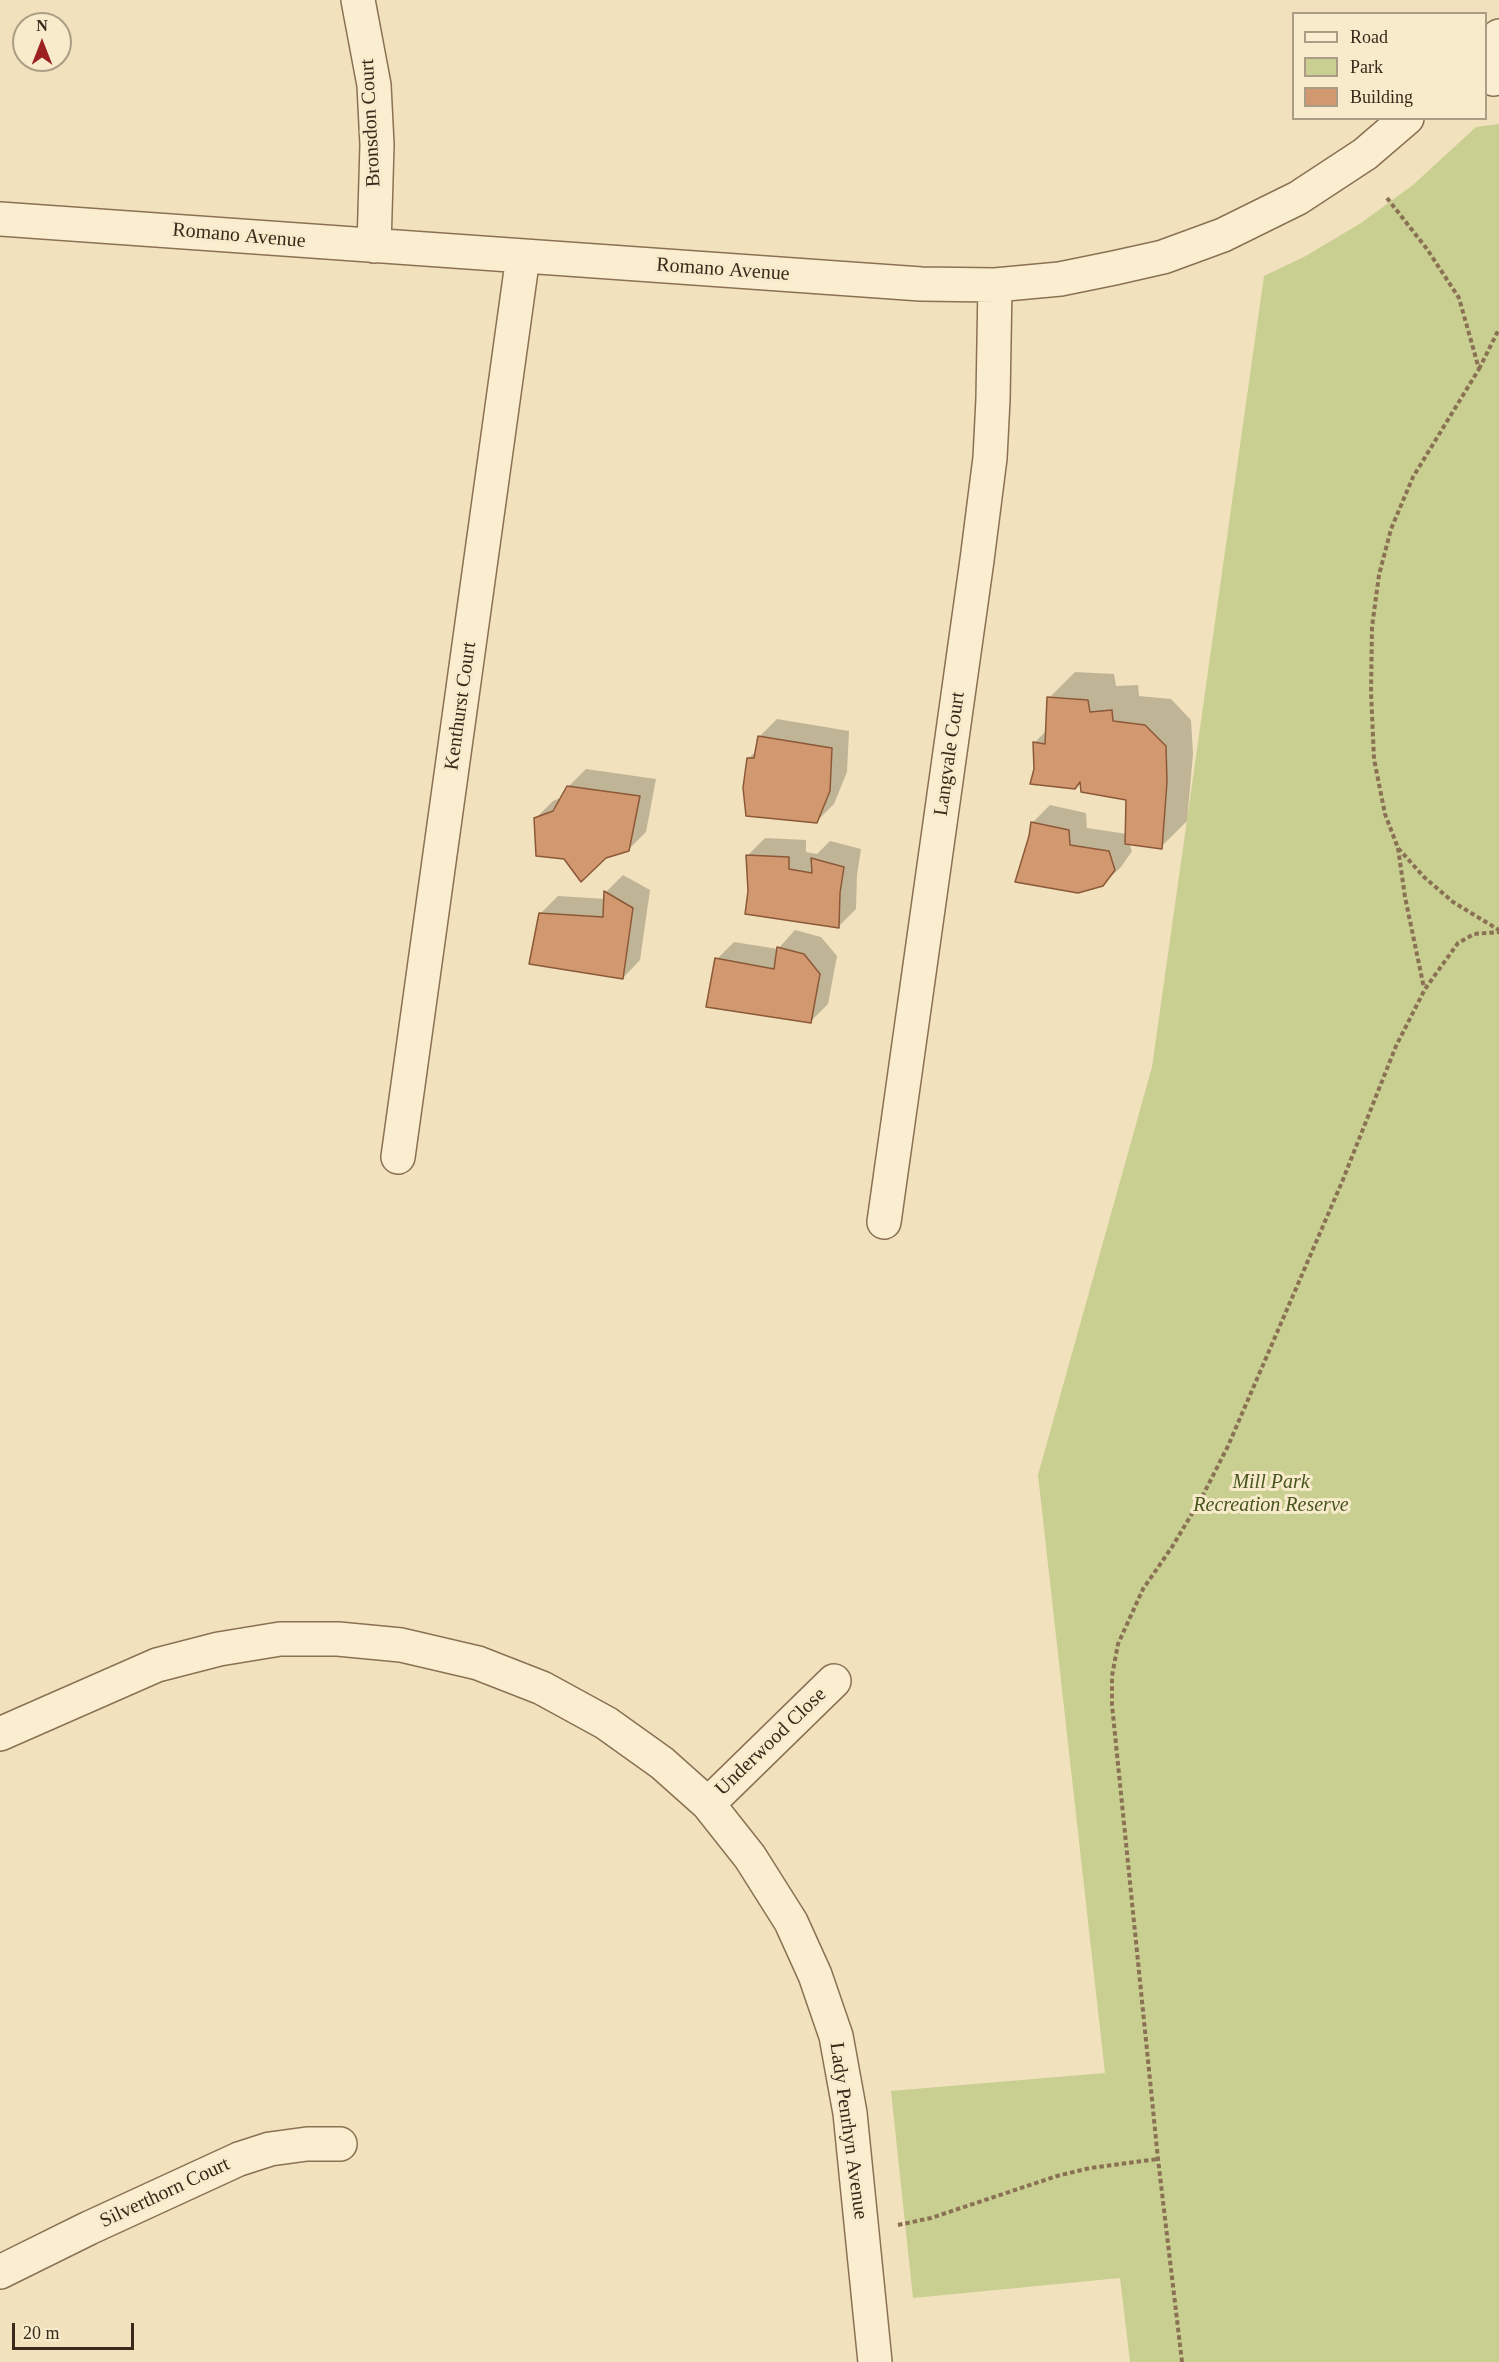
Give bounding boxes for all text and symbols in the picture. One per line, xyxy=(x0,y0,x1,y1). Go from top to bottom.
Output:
north arrow xyxy=(12,12,72,72)
legend xyxy=(1292,12,1487,120)
text: N xyxy=(36,17,48,34)
text: Road xyxy=(1350,27,1388,47)
text: Park xyxy=(1350,57,1383,77)
street label: Bronsdon Court xyxy=(356,58,386,188)
text: Building xyxy=(1350,87,1413,107)
street label: Romano Avenue xyxy=(171,218,307,254)
street label: Romano Avenue xyxy=(656,253,790,287)
street label: Kenthurst Court xyxy=(440,640,482,772)
street label: Langvale Court xyxy=(929,690,971,818)
park label: Mill Park Recreation Reserve xyxy=(1193,1471,1349,1518)
street label: Underwood Close xyxy=(711,1683,831,1801)
street label: Lady Penrhyn Avenue xyxy=(824,2041,872,2221)
street label: Silverthorn Court xyxy=(96,2152,234,2234)
scale bar xyxy=(15,2311,136,2349)
text: 20 m xyxy=(23,2323,60,2343)

